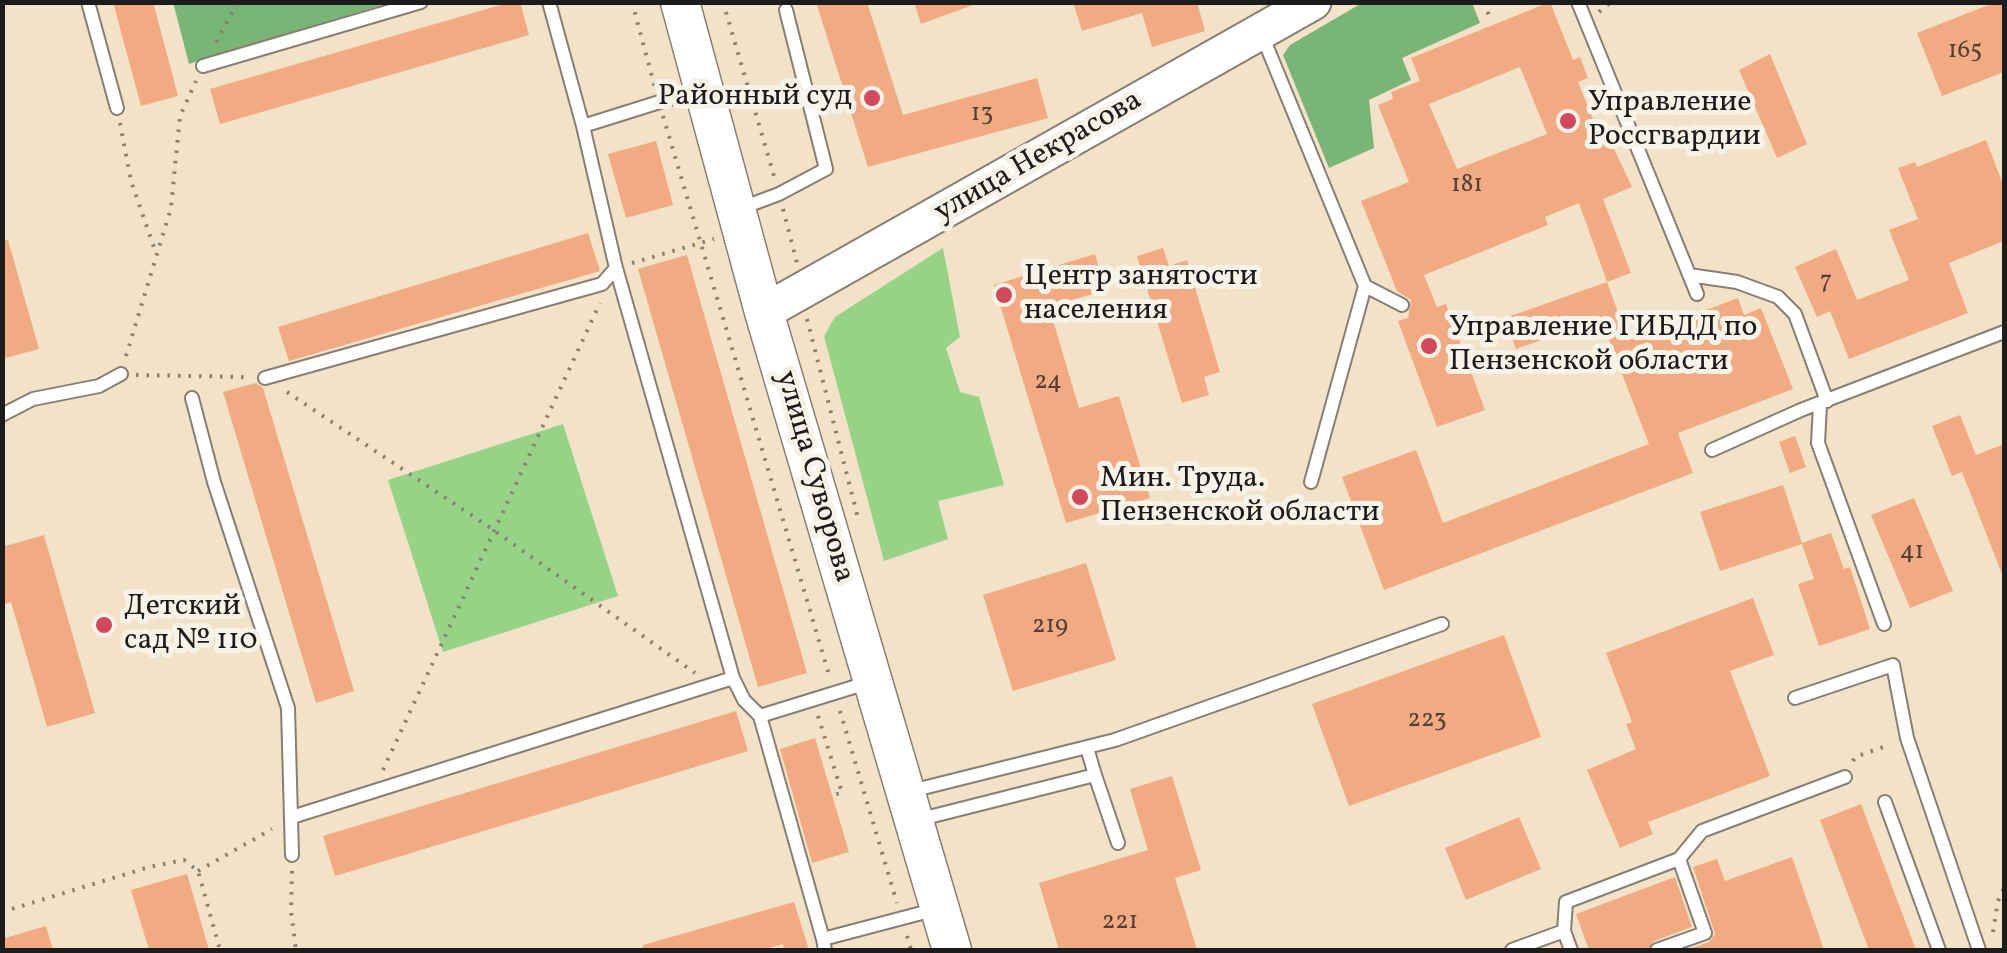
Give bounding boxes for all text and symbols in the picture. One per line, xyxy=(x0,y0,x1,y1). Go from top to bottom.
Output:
house number: 165 xyxy=(1948,37,1982,67)
place label: Районный суд xyxy=(658,80,852,116)
street label: улица Некрасова xyxy=(929,84,1149,232)
place label: Управление Россгвардии xyxy=(1588,86,1761,156)
marker: Районный суд xyxy=(861,87,883,109)
house number: 13 xyxy=(971,100,993,130)
marker: Управление Россгвардии xyxy=(1557,110,1579,132)
house number: 181 xyxy=(1451,171,1483,201)
place label: Центр занятости населения xyxy=(1024,260,1258,330)
house number: 7 xyxy=(1820,268,1832,298)
marker: Центр занятости населения xyxy=(993,284,1015,306)
place label: Управление ГИБДД по Пензенской области xyxy=(1449,311,1758,382)
marker: Управление ГИБДД по Пензенской области xyxy=(1418,335,1440,357)
street label: улица Суворова xyxy=(766,367,860,587)
house number: 24 xyxy=(1034,368,1062,398)
place label: Мин. Труда. Пензенской области xyxy=(1100,462,1379,532)
marker: Мин. Труда. Пензенской области xyxy=(1069,486,1091,508)
house number: 41 xyxy=(1900,538,1924,568)
place label: Детский сад № 110 xyxy=(124,590,258,660)
house number: 219 xyxy=(1032,612,1068,642)
marker: Детский сад № 110 xyxy=(93,614,115,636)
house number: 223 xyxy=(1408,706,1446,736)
house number: 221 xyxy=(1102,908,1138,938)

